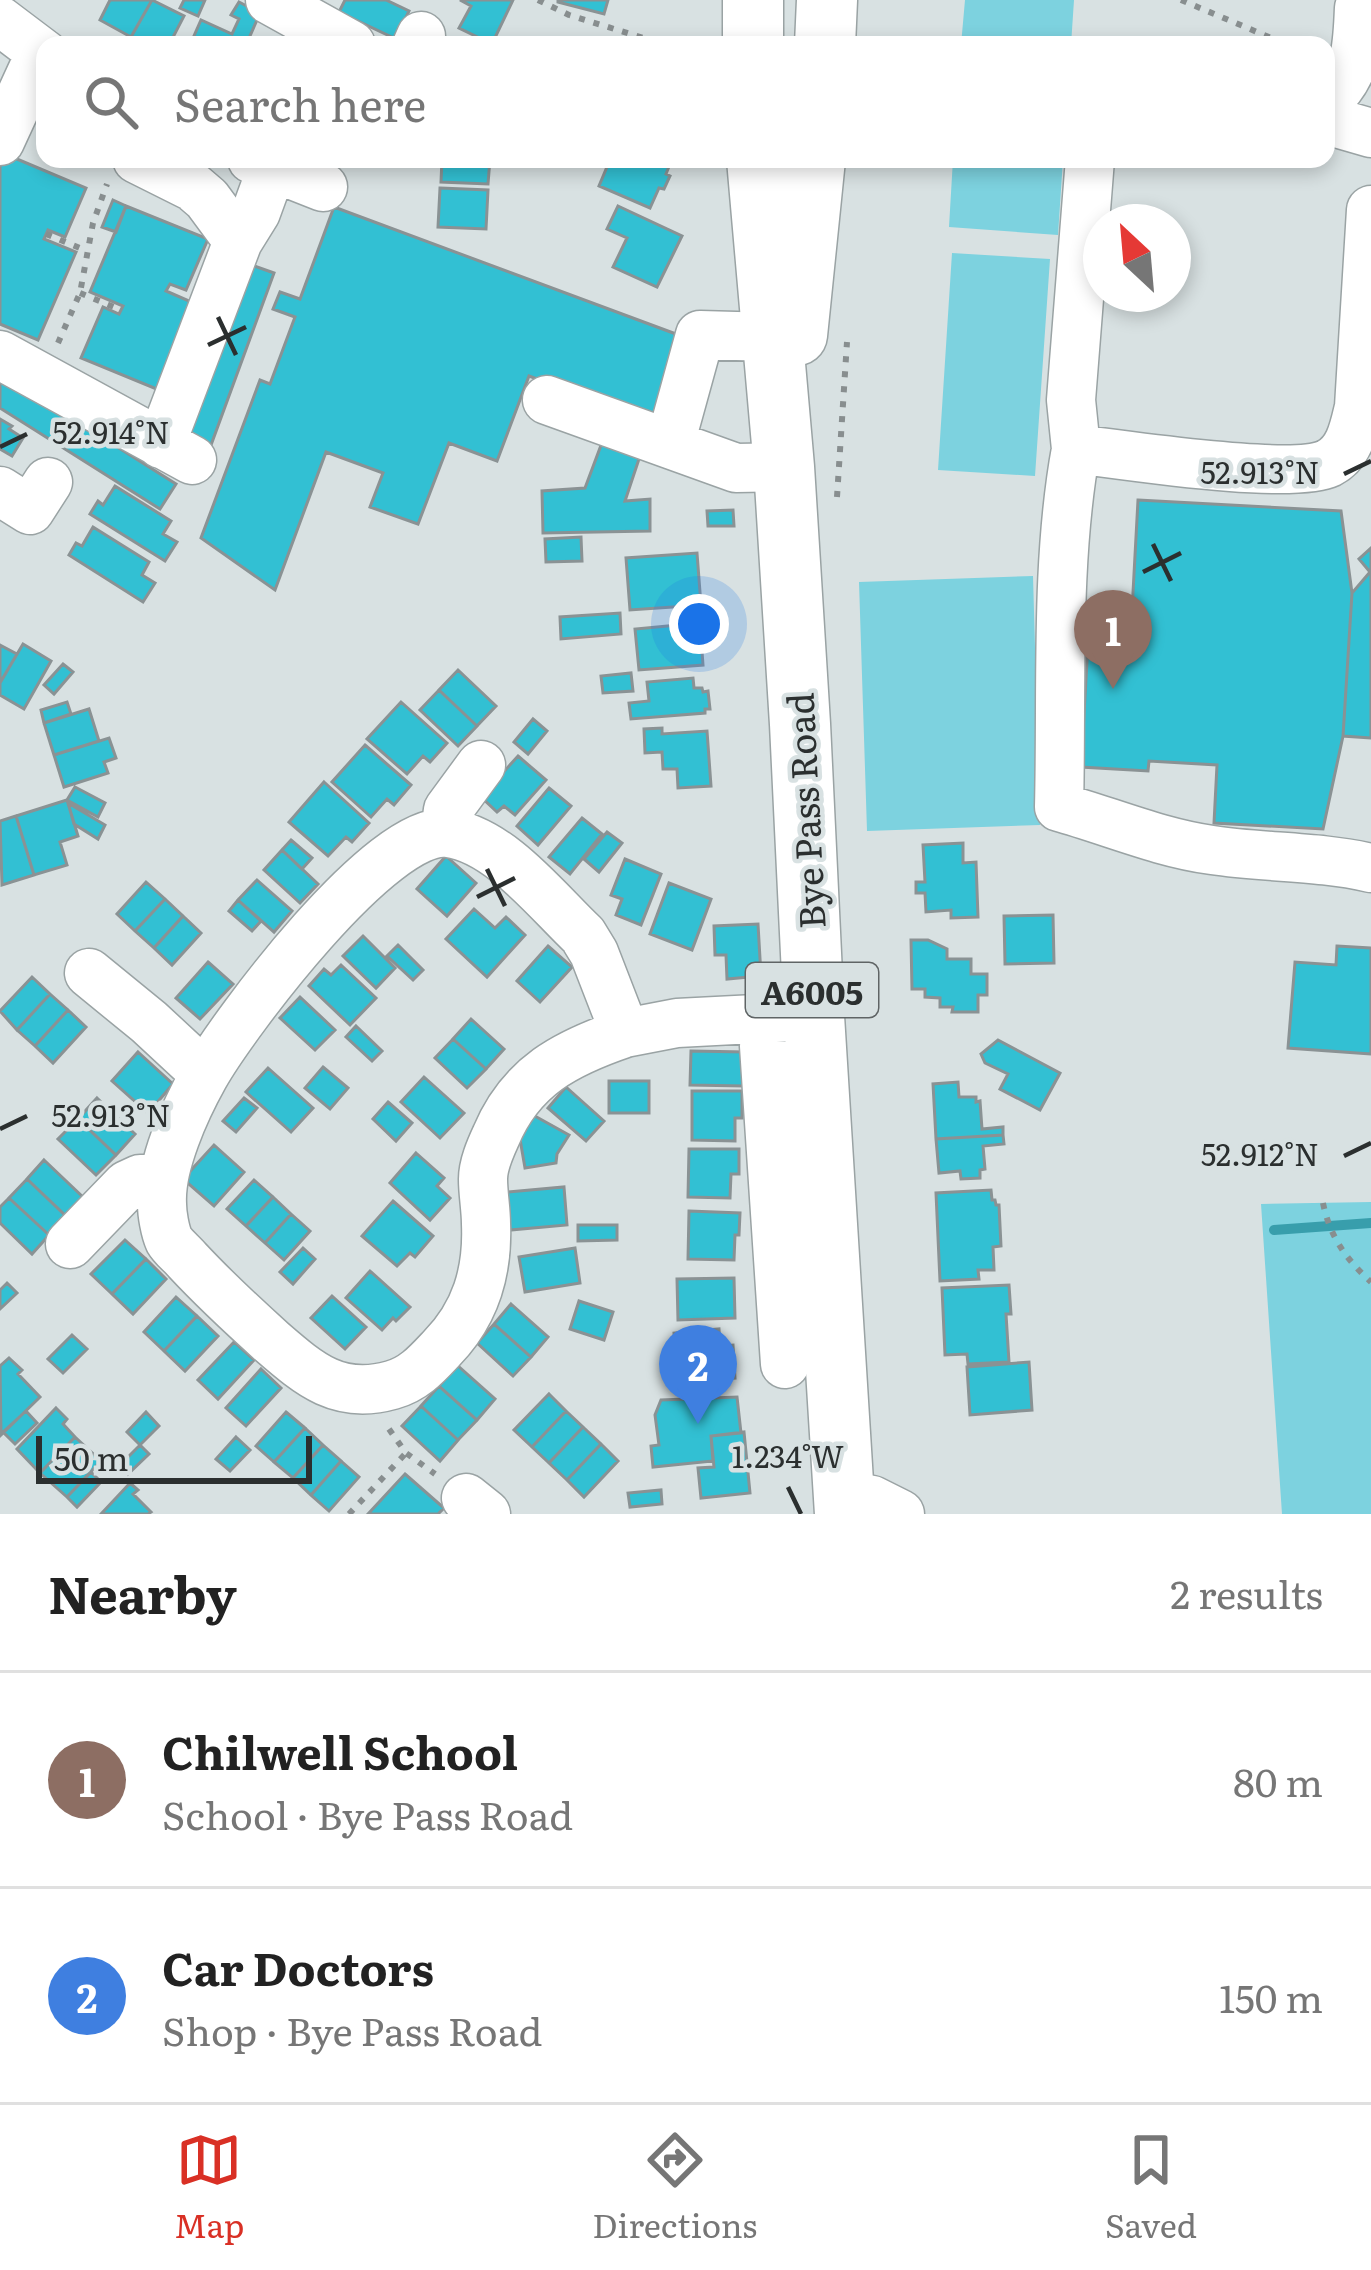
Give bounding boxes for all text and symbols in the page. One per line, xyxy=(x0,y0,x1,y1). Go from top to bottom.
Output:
search box xyxy=(36,36,1335,168)
icon: search xyxy=(78,69,144,135)
text: Search here xyxy=(174,69,426,136)
north arrow xyxy=(1083,204,1191,312)
text: 52.914°N xyxy=(52,409,170,453)
text: 52.913°N xyxy=(1200,449,1320,493)
pin: 1 xyxy=(1074,590,1152,689)
your location xyxy=(669,594,729,654)
street label: Bye Pass Road xyxy=(771,691,837,931)
road number: A6005 xyxy=(746,963,878,1017)
text: 52.913°N xyxy=(51,1092,171,1136)
text: 52.912°N xyxy=(1201,1131,1319,1175)
pin: 2 xyxy=(659,1325,737,1424)
scale bar xyxy=(36,1430,312,1483)
text: 50 m xyxy=(54,1432,128,1481)
text: 1.234°W xyxy=(732,1433,844,1477)
text: Nearby xyxy=(48,1554,237,1630)
text: 2 results xyxy=(1170,1563,1323,1621)
text: Chilwell School xyxy=(162,1717,518,1784)
text: 1 xyxy=(79,1751,95,1809)
text: 80 m xyxy=(1233,1751,1323,1809)
text: School · Bye Pass Road xyxy=(162,1784,573,1842)
text: Car Doctors xyxy=(162,1933,434,2000)
text: 2 xyxy=(77,1967,97,2025)
text: 150 m xyxy=(1219,1967,1323,2025)
text: Shop · Bye Pass Road xyxy=(162,2000,542,2058)
tab: Map xyxy=(174,2127,244,2248)
tab: Directions xyxy=(592,2127,757,2248)
tab: Saved xyxy=(1105,2127,1197,2248)

